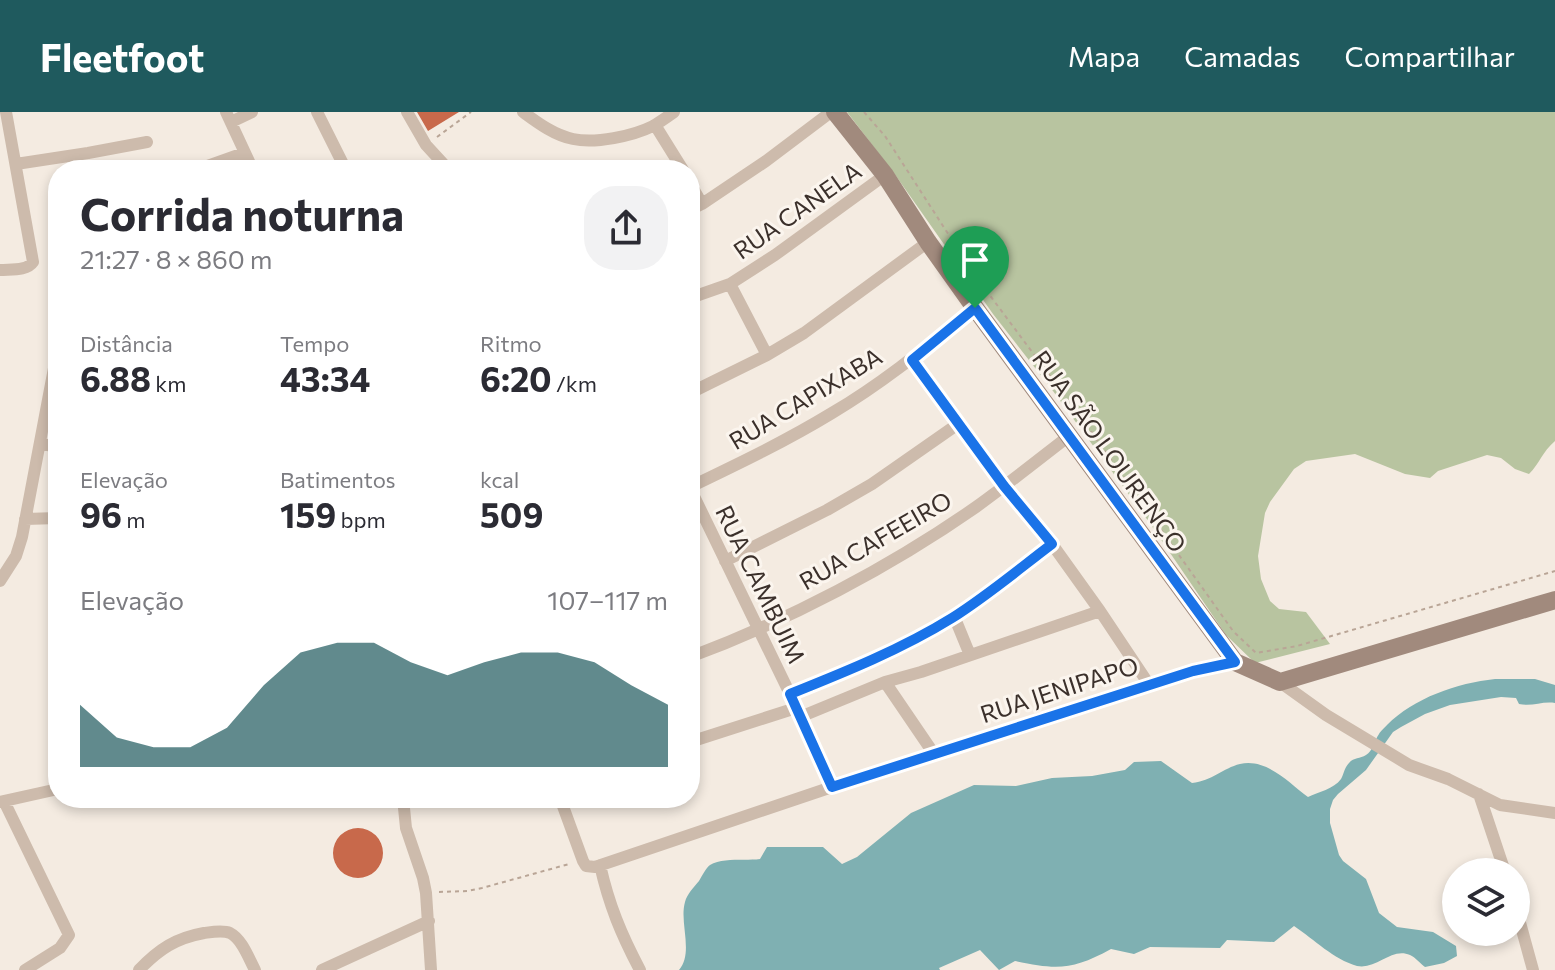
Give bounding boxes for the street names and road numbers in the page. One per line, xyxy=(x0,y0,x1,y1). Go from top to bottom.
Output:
street label: RUA CANELA xyxy=(728,155,866,265)
street label: RUA CAPIXABA xyxy=(723,341,887,455)
street label: RUA SÃO LOURENÇO xyxy=(1027,344,1193,558)
street label: RUA CAFEEIRO xyxy=(794,485,956,595)
street label: RUA CAMBUIM xyxy=(710,500,812,668)
street label: RUA JENIPAPO xyxy=(976,650,1142,728)

